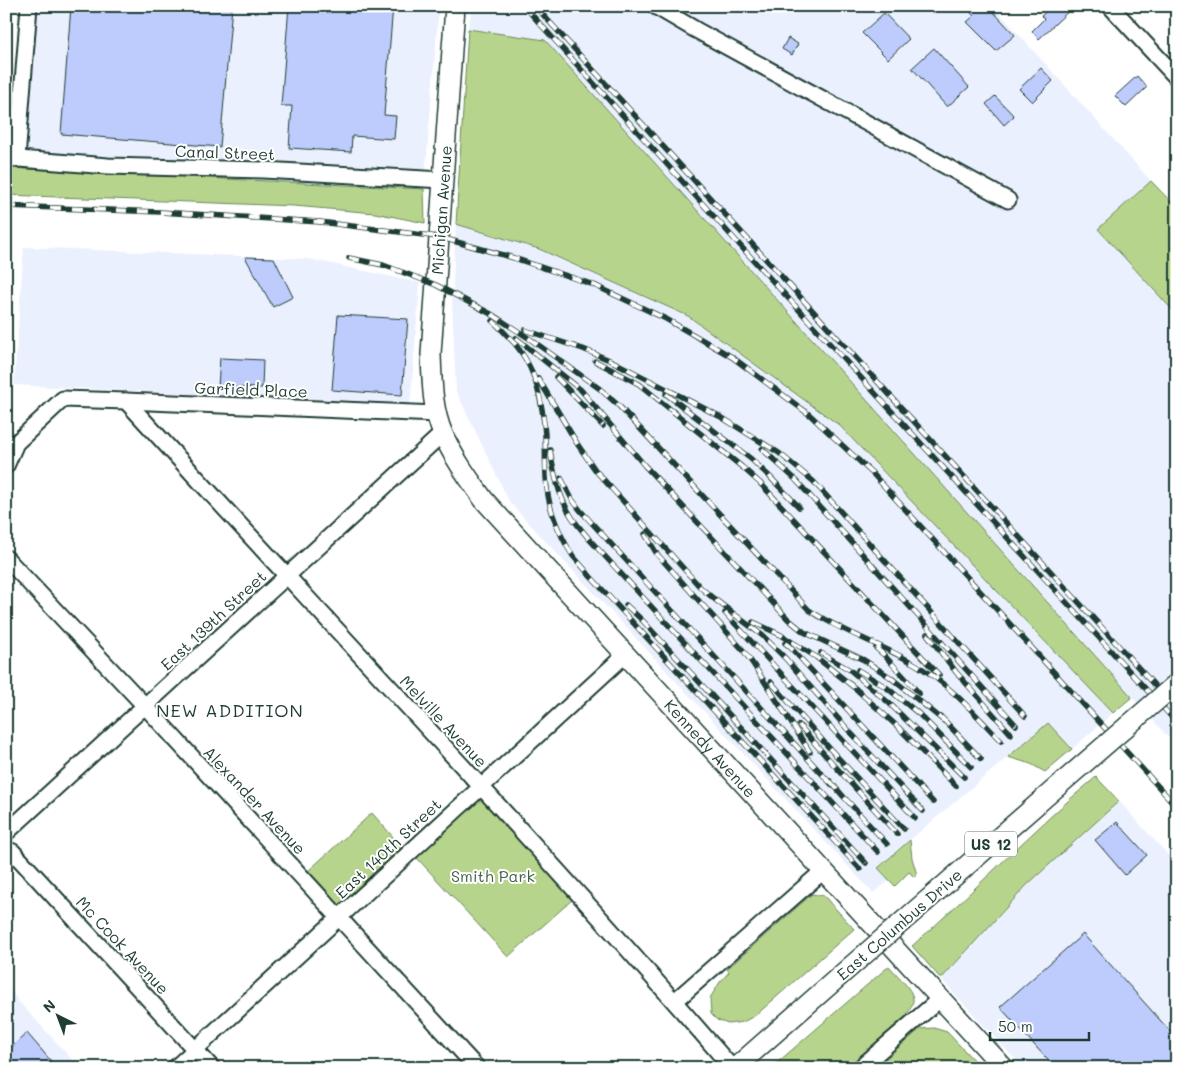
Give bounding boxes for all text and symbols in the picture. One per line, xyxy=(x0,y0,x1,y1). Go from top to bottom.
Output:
street label: Canal Street xyxy=(175,140,275,164)
street label: Michigan Avenue xyxy=(426,145,456,275)
street label: Garfield Place xyxy=(194,377,308,401)
street label: East 139th Street xyxy=(156,566,270,674)
street label: Melville Avenue xyxy=(396,671,492,771)
street label: Kennedy Avenue xyxy=(660,694,761,801)
district label: NEW ADDITION xyxy=(156,698,304,722)
street label: Alexander Avenue xyxy=(199,741,311,859)
street label: East 140th Street xyxy=(331,793,445,903)
road number: US 12 xyxy=(965,832,1017,856)
street label: East Columbus Drive xyxy=(832,864,966,984)
park label: Smith Park xyxy=(451,865,535,886)
street label: Mc Cook Avenue xyxy=(72,892,174,998)
north arrow xyxy=(32,992,82,1042)
text: N xyxy=(39,995,59,1017)
scale bar xyxy=(990,1009,1089,1041)
text: 50 m xyxy=(998,1016,1033,1036)

